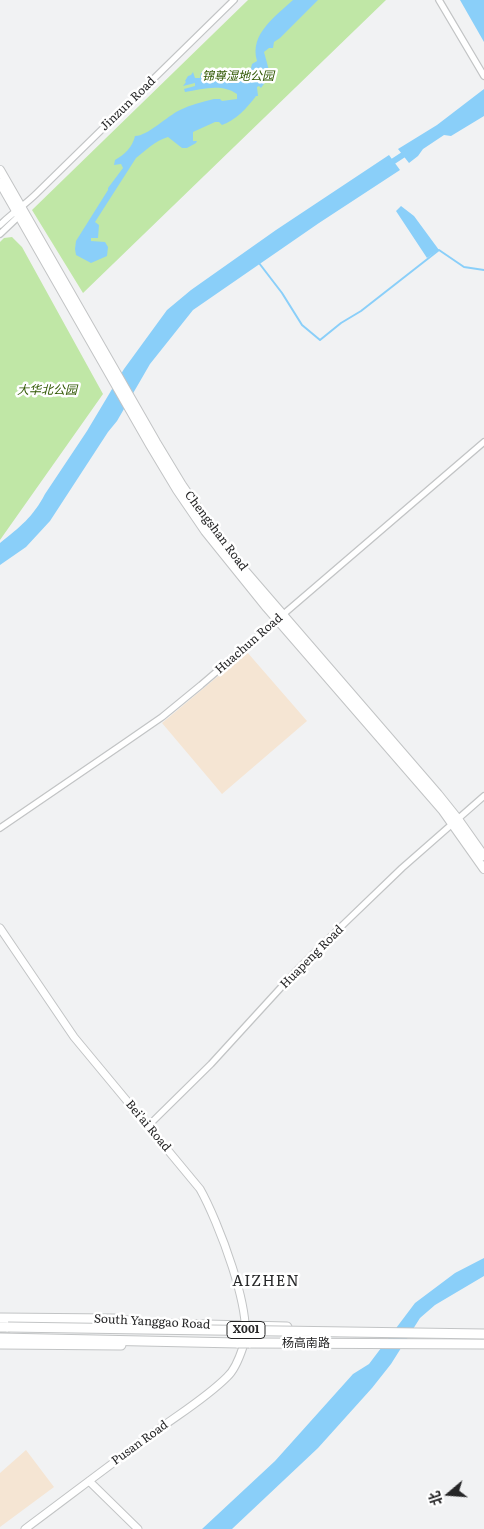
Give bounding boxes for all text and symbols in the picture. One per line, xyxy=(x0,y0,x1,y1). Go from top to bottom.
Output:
park label: 锦尊湿地公园 xyxy=(202,69,274,83)
street label: Jinzun Road xyxy=(97,74,159,134)
park label: 大华北公园 xyxy=(17,383,77,397)
street label: Chengshan Road xyxy=(181,488,251,574)
street label: Huachun Road xyxy=(212,611,286,677)
street label: Huapeng Road xyxy=(277,922,347,992)
street label: Bei'ai Road xyxy=(122,1097,174,1155)
district label: AIZHEN xyxy=(231,1273,301,1291)
street label: South Yanggao Road xyxy=(93,1312,211,1332)
road number: X001 xyxy=(227,1322,265,1338)
street label: 杨高南路 xyxy=(282,1336,330,1350)
street label: Pusan Road xyxy=(109,1418,171,1468)
north arrow xyxy=(424,1469,474,1519)
text: 北 xyxy=(423,1489,446,1508)

